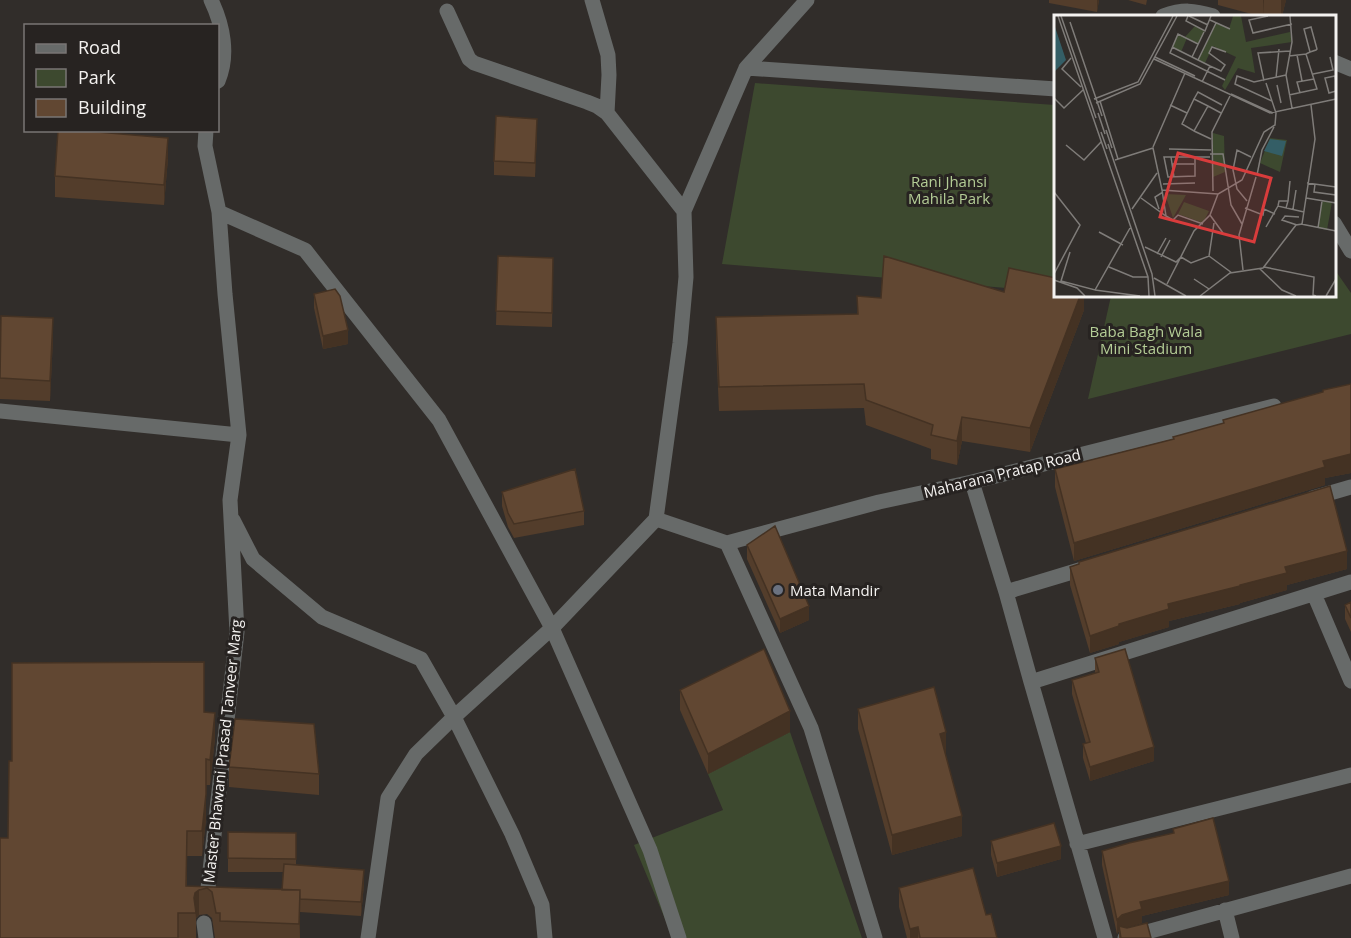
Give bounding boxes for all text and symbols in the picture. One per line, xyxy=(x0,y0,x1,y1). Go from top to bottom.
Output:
inset map xyxy=(1054,15,1336,297)
legend xyxy=(24,24,219,132)
text: Road xyxy=(78,35,121,59)
text: Park xyxy=(78,65,116,89)
text: Building xyxy=(78,95,146,119)
park label: Rani Jhansi Mahila Park xyxy=(908,171,990,208)
park label: Baba Bagh Wala Mini Stadium xyxy=(1089,321,1203,358)
street label: Maharana Pratap Road xyxy=(921,444,1083,502)
place label: Mata Mandir xyxy=(790,580,880,600)
marker: Mata Mandir xyxy=(771,583,785,597)
street label: Master Bhawani Prasad Tanveer Marg xyxy=(198,618,246,884)

